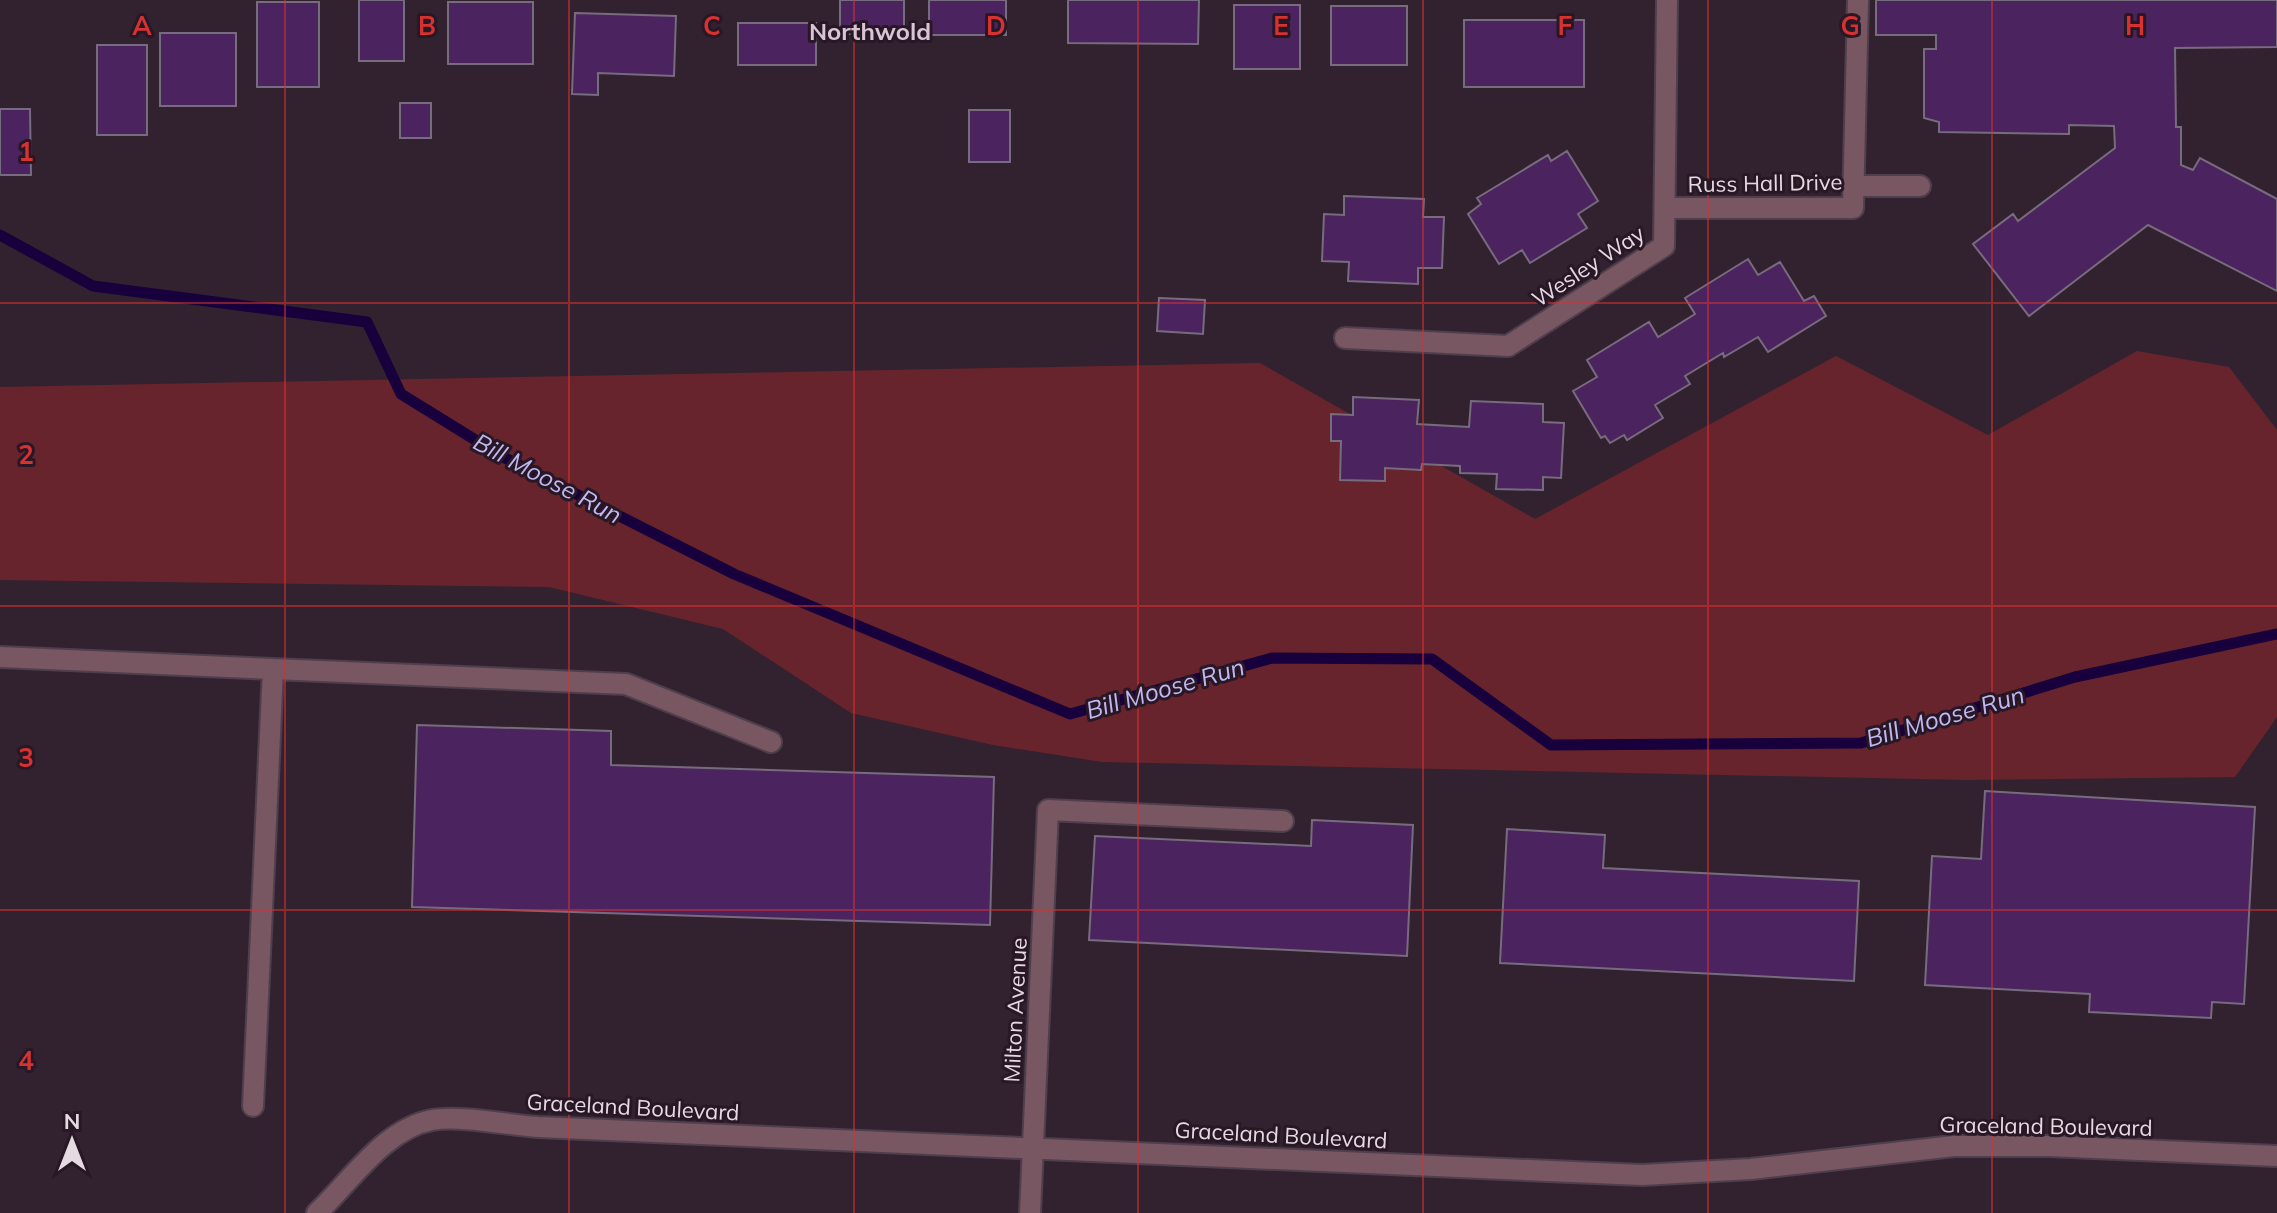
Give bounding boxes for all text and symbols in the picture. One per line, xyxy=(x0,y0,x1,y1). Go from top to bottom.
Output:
text: A xyxy=(132,9,152,42)
text: B xyxy=(418,9,436,42)
text: C xyxy=(703,9,721,42)
text: D xyxy=(986,9,1006,42)
text: E xyxy=(1273,9,1289,42)
text: F xyxy=(1558,9,1573,42)
text: G xyxy=(1840,9,1860,42)
text: H xyxy=(2125,9,2145,42)
district label: Northwold xyxy=(809,16,931,46)
text: 1 xyxy=(18,135,34,168)
street label: Russ Hall Drive xyxy=(1687,168,1843,198)
street label: Wesley Way xyxy=(1526,219,1650,313)
water label: Bill Moose Run xyxy=(469,426,627,530)
text: 2 xyxy=(18,438,34,471)
water label: Bill Moose Run xyxy=(1082,651,1248,725)
water label: Bill Moose Run xyxy=(1862,679,2028,753)
text: 3 xyxy=(18,741,34,774)
street label: Milton Avenue xyxy=(997,937,1033,1083)
text: 4 xyxy=(18,1044,34,1077)
street label: Graceland Boulevard xyxy=(526,1087,740,1127)
north arrow xyxy=(32,1101,112,1181)
text: N xyxy=(64,1107,80,1135)
street label: Graceland Boulevard xyxy=(1939,1110,2153,1142)
street label: Graceland Boulevard xyxy=(1174,1115,1388,1155)

